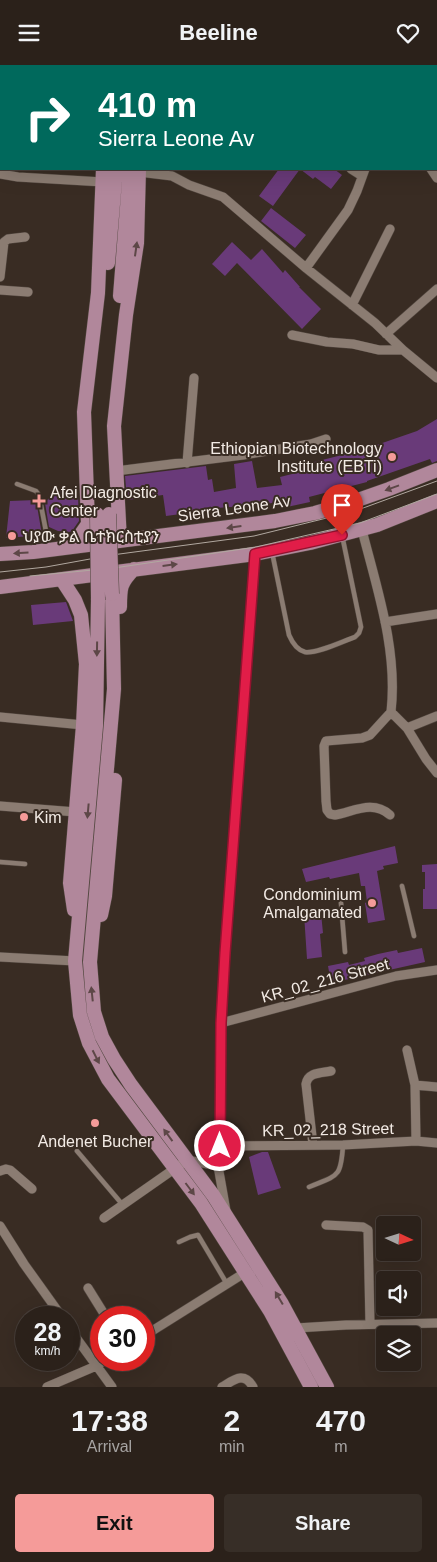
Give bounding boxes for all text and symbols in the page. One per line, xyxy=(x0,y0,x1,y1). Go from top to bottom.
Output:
icon: menu xyxy=(15,19,43,47)
icon: heart xyxy=(394,19,422,47)
text: Beeline xyxy=(179,20,258,45)
icon: right xyxy=(15,85,80,150)
text: 410 m xyxy=(98,85,197,124)
text: Sierra Leone Av xyxy=(98,126,254,151)
one-way arrow xyxy=(132,241,140,257)
place label: Ethiopian Biotechnology Institute (EBTi) xyxy=(210,440,382,475)
marker: Ethiopian Biotechnology Institute (EBTi) xyxy=(386,451,398,463)
place label: Afei Diagnostic Center xyxy=(50,484,157,519)
pin xyxy=(321,484,363,535)
one-way arrow xyxy=(384,484,399,492)
icon: arrive xyxy=(328,491,356,519)
street label: Sierra Leone Av xyxy=(177,492,291,525)
marker: Afei Diagnostic Center xyxy=(32,494,46,508)
one-way arrow xyxy=(226,523,242,531)
place label: ህያው ቃል ቤተክርስቲያን xyxy=(22,528,159,545)
marker: ህያው ቃል ቤተክርስቲያን xyxy=(6,530,18,542)
one-way arrow xyxy=(13,549,29,557)
one-way arrow xyxy=(162,561,178,569)
one-way arrow xyxy=(93,641,101,657)
one-way arrow xyxy=(84,803,92,819)
place label: Kim xyxy=(34,809,62,826)
marker: Kim xyxy=(18,811,30,823)
place label: Condominium Amalgamated xyxy=(263,886,362,921)
marker: Condominium Amalgamated xyxy=(366,897,378,909)
street label: KR_02_216 Street xyxy=(259,955,392,1007)
one-way arrow xyxy=(88,986,96,1002)
one-way arrow xyxy=(92,1050,100,1064)
marker: Andenet Bucher xyxy=(89,1117,101,1129)
position arrow xyxy=(193,1119,245,1171)
street label: KR_02_218 Street xyxy=(262,1120,395,1140)
one-way arrow xyxy=(163,1128,173,1142)
place label: Andenet Bucher xyxy=(38,1133,153,1150)
one-way arrow xyxy=(185,1182,196,1195)
north arrow xyxy=(376,1216,421,1261)
map controls xyxy=(376,1216,421,1371)
button: sound xyxy=(376,1271,421,1316)
one-way arrow xyxy=(274,1292,283,1305)
speed limit sign: 30 xyxy=(90,1306,155,1371)
text: 28 xyxy=(34,1318,61,1346)
button: layers xyxy=(376,1326,421,1371)
text: km/h xyxy=(34,1344,61,1358)
text: 17:38 xyxy=(71,1404,148,1437)
text: 2 xyxy=(223,1404,240,1437)
text: 470 xyxy=(316,1404,366,1437)
text: Arrival xyxy=(87,1438,132,1455)
text: min xyxy=(219,1438,245,1455)
text: m xyxy=(334,1438,347,1455)
button: Exit xyxy=(15,1494,214,1552)
button: Share xyxy=(224,1494,422,1552)

